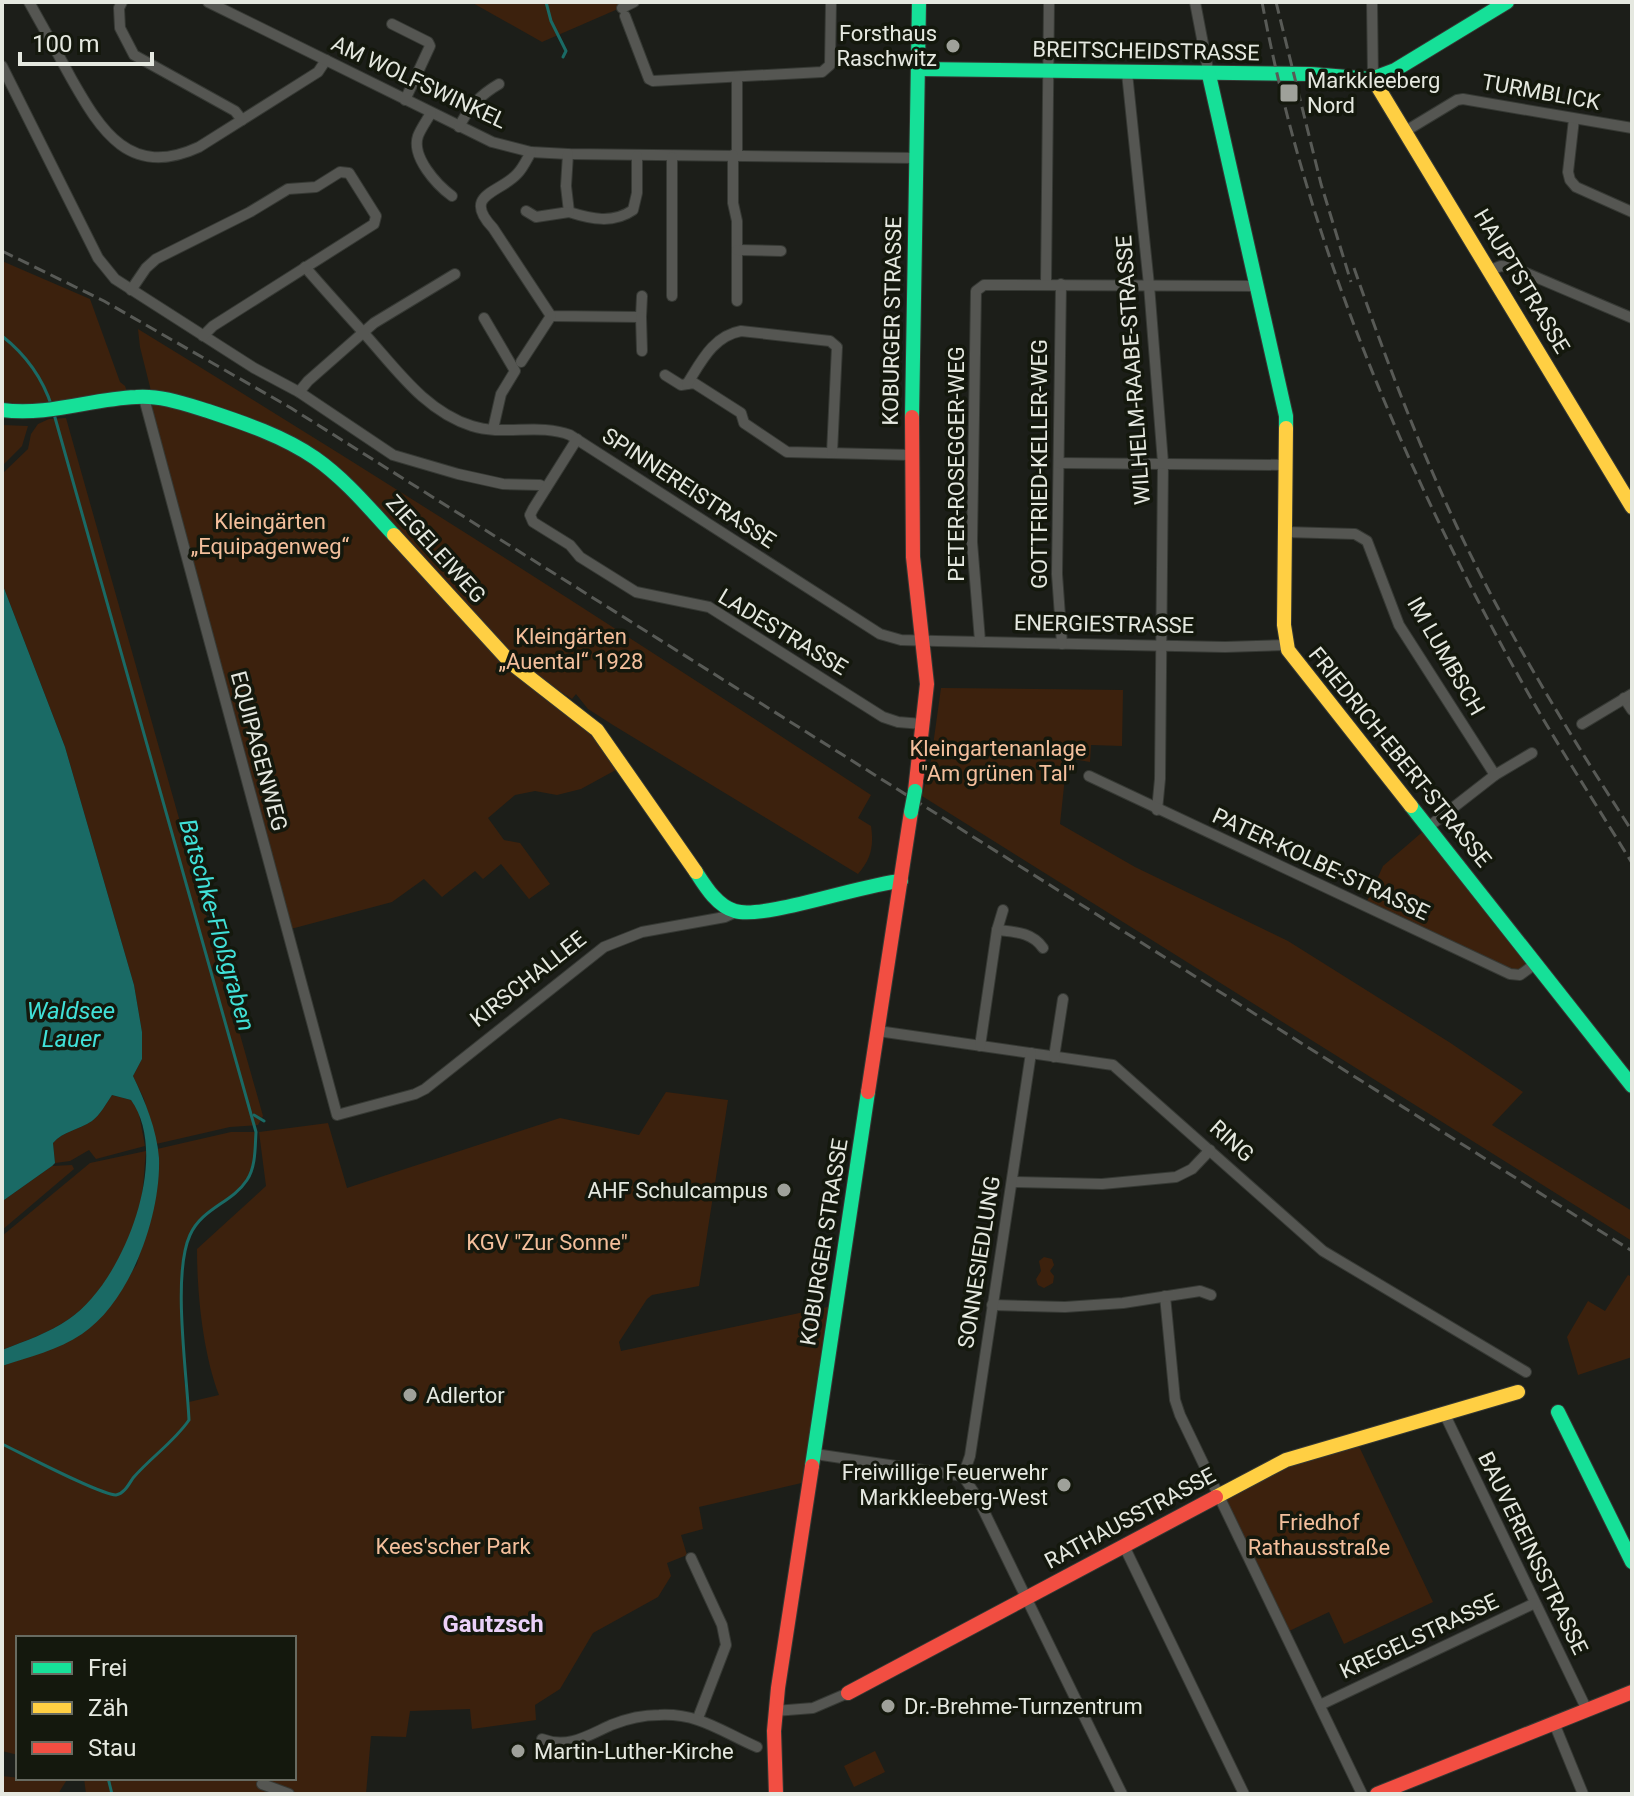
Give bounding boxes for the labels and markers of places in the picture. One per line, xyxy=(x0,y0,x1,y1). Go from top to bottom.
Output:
place label: Forsthaus Raschwitz xyxy=(836,21,937,71)
marker: Forsthaus Raschwitz xyxy=(944,37,962,55)
place label: Markkleeberg Nord xyxy=(1307,68,1440,118)
marker: Markkleeberg Nord xyxy=(1278,82,1300,104)
place label: AHF Schulcampus xyxy=(588,1178,768,1203)
marker: AHF Schulcampus xyxy=(775,1181,793,1199)
place label: Adlertor xyxy=(426,1383,505,1408)
marker: Adlertor xyxy=(401,1386,419,1404)
place label: Freiwillige Feuerwehr Markkleeberg-West xyxy=(842,1460,1049,1510)
marker: Freiwillige Feuerwehr Markkleeberg-West xyxy=(1055,1476,1073,1494)
place label: Dr.-Brehme-Turnzentrum xyxy=(904,1694,1143,1719)
marker: Dr.-Brehme-Turnzentrum xyxy=(879,1697,897,1715)
place label: Martin-Luther-Kirche xyxy=(534,1739,734,1764)
marker: Martin-Luther-Kirche xyxy=(509,1742,527,1760)

